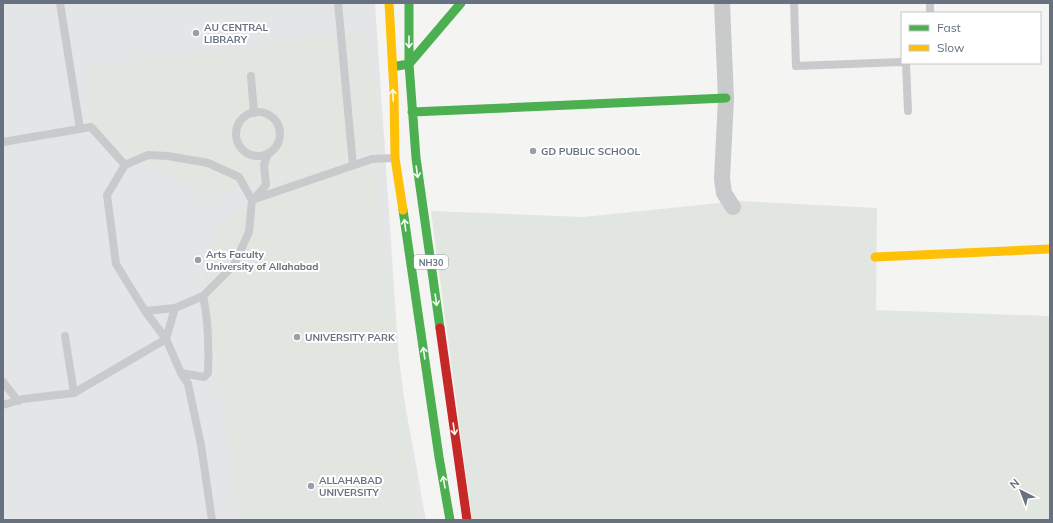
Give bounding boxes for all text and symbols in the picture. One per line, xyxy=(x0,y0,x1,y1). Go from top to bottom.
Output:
legend xyxy=(901,12,1041,64)
text: Fast xyxy=(937,20,961,35)
place label: AU CENTRAL LIBRARY xyxy=(204,21,269,46)
marker: AU CENTRAL LIBRARY xyxy=(191,28,201,38)
one-way arrow xyxy=(405,35,413,48)
text: Slow xyxy=(937,40,965,55)
one-way arrow xyxy=(390,89,397,102)
place label: GD PUBLIC SCHOOL xyxy=(541,145,641,158)
marker: GD PUBLIC SCHOOL xyxy=(528,146,538,156)
one-way arrow xyxy=(413,165,421,178)
one-way arrow xyxy=(401,218,409,231)
place label: Arts Faculty University of Allahabad xyxy=(206,248,318,273)
marker: Arts Faculty University of Allahabad xyxy=(193,255,203,265)
road number: NH30 xyxy=(414,255,448,269)
one-way arrow xyxy=(432,293,440,306)
place label: UNIVERSITY PARK xyxy=(305,331,395,344)
marker: UNIVERSITY PARK xyxy=(292,332,302,342)
one-way arrow xyxy=(420,347,428,360)
one-way arrow xyxy=(450,422,458,435)
north arrow xyxy=(1001,471,1041,511)
place label: ALLAHABAD UNIVERSITY xyxy=(319,474,383,499)
one-way arrow xyxy=(439,476,447,489)
text: N xyxy=(1007,476,1022,492)
marker: ALLAHABAD UNIVERSITY xyxy=(306,481,316,491)

